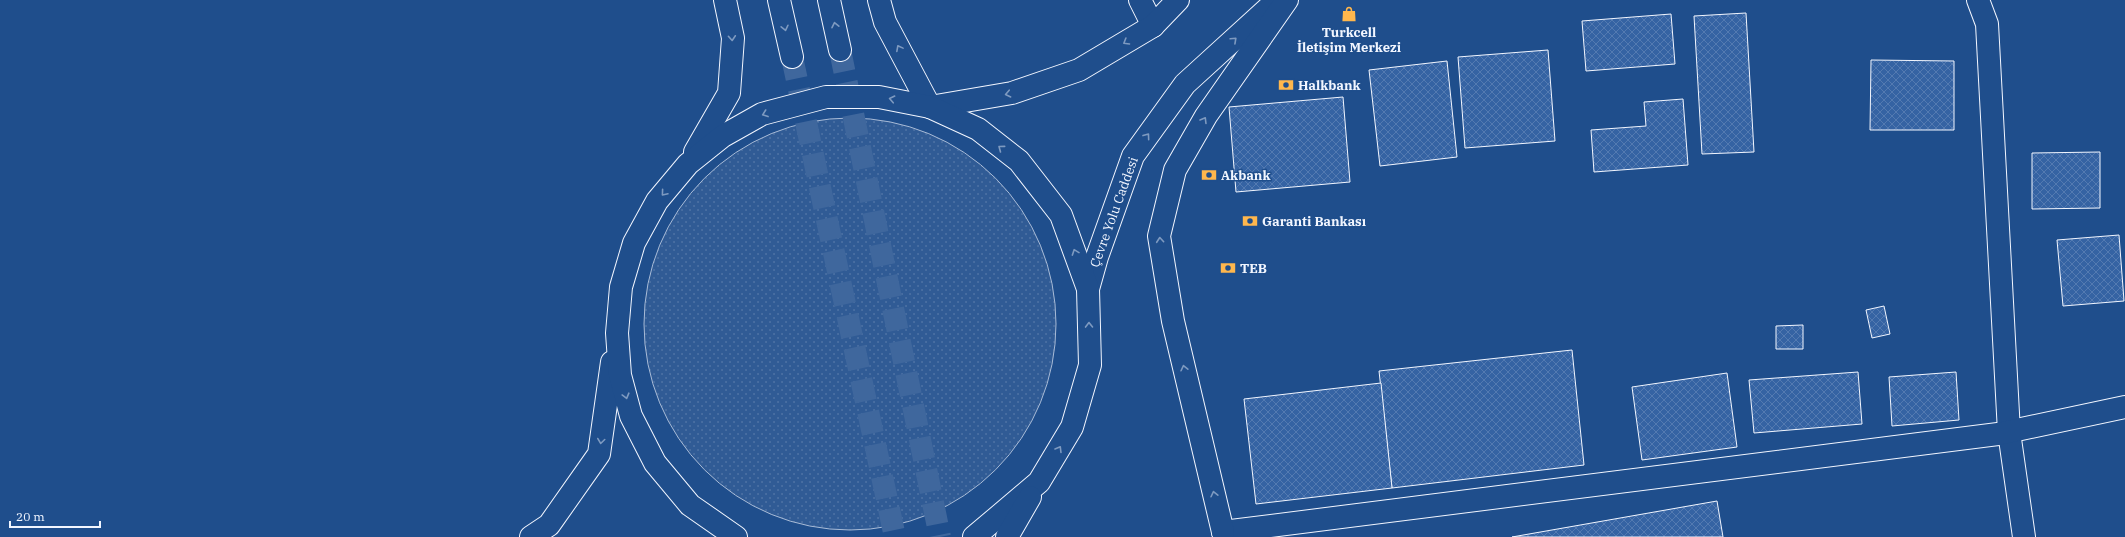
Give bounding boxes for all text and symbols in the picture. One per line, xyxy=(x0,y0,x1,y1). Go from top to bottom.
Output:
shop icon: Turkcell İletişim Merkezi xyxy=(1340,5,1358,23)
one-way arrow xyxy=(831,22,839,28)
place label: Turkcell İletişim Merkezi xyxy=(1297,24,1402,56)
one-way arrow xyxy=(781,25,789,31)
one-way arrow xyxy=(728,35,737,41)
one-way arrow xyxy=(1123,37,1130,44)
one-way arrow xyxy=(1229,37,1237,44)
one-way arrow xyxy=(896,45,903,52)
bank icon: Halkbank xyxy=(1277,76,1295,94)
place label: Halkbank xyxy=(1298,77,1362,94)
one-way arrow xyxy=(1005,89,1011,97)
one-way arrow xyxy=(889,96,895,104)
one-way arrow xyxy=(761,110,768,118)
one-way arrow xyxy=(1199,117,1206,124)
one-way arrow xyxy=(1143,133,1150,140)
one-way arrow xyxy=(999,145,1006,152)
street label: Çevre Yolu Caddesi xyxy=(1086,154,1142,270)
bank icon: Akbank xyxy=(1200,166,1218,184)
place label: Akbank xyxy=(1221,167,1271,184)
one-way arrow xyxy=(661,189,668,196)
bank icon: Garanti Bankası xyxy=(1241,212,1259,230)
place label: Garanti Bankası xyxy=(1262,213,1367,230)
one-way arrow xyxy=(1156,237,1165,243)
one-way arrow xyxy=(1071,248,1079,255)
bank icon: TEB xyxy=(1219,259,1237,277)
place label: TEB xyxy=(1240,260,1267,277)
one-way arrow xyxy=(1085,322,1093,328)
one-way arrow xyxy=(1181,365,1189,371)
one-way arrow xyxy=(621,393,629,399)
one-way arrow xyxy=(597,438,606,444)
one-way arrow xyxy=(1054,446,1062,453)
one-way arrow xyxy=(1211,491,1219,498)
scale bar xyxy=(10,503,100,529)
text: 20 m xyxy=(16,509,45,524)

